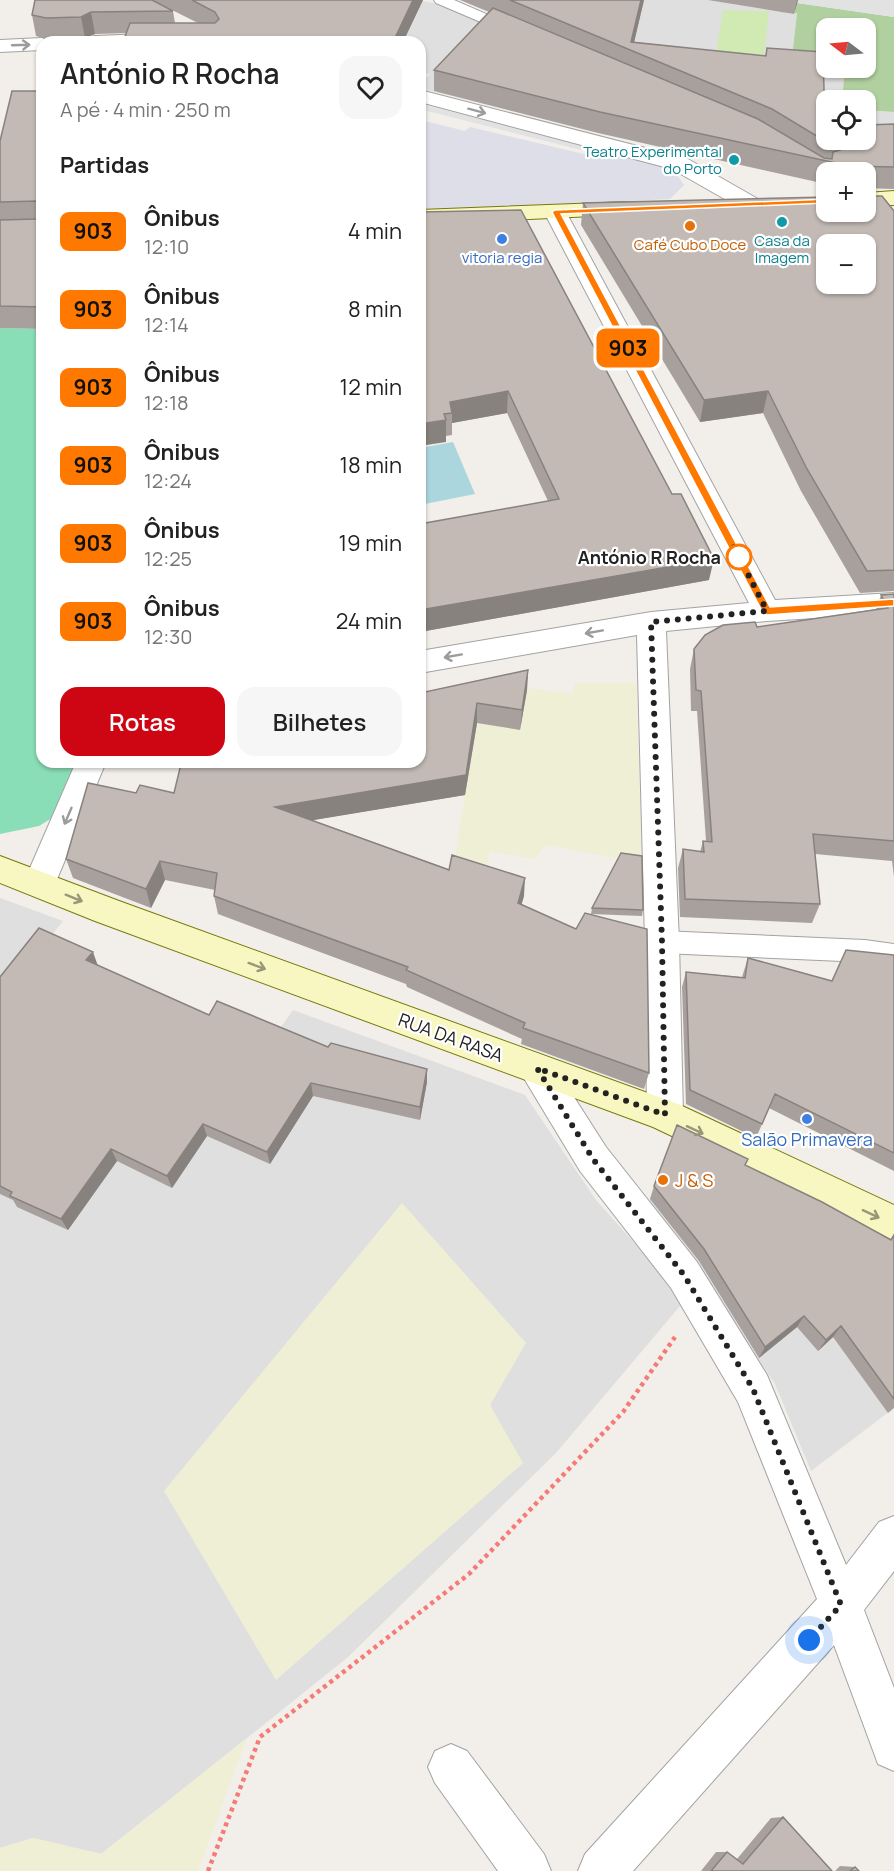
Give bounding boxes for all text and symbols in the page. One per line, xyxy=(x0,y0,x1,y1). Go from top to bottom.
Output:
north arrow xyxy=(816,18,876,78)
map controls xyxy=(816,18,876,294)
one-way arrow xyxy=(11,40,30,51)
text: António R Rocha xyxy=(60,54,279,92)
button: heart xyxy=(339,56,402,119)
button: locate xyxy=(816,90,876,150)
text: A pé · 4 min · 250 m xyxy=(60,96,231,123)
one-way arrow xyxy=(467,106,486,117)
place label: Teatro Experimental do Porto xyxy=(583,141,722,179)
text: Partidas xyxy=(60,150,149,180)
marker: Teatro Experimental do Porto xyxy=(727,153,741,167)
button: + xyxy=(816,162,876,222)
text: Ônibus xyxy=(144,203,220,233)
marker: Casa da Imagem xyxy=(775,215,789,229)
text: 4 min xyxy=(348,216,402,246)
text: 903 xyxy=(73,217,113,245)
marker: Café Cubo Doce xyxy=(683,219,697,233)
place label: Casa da Imagem xyxy=(754,230,810,268)
marker: vitoria regia xyxy=(495,232,509,246)
text: 12:10 xyxy=(144,233,189,260)
place label: Café Cubo Doce xyxy=(634,234,746,255)
button: − xyxy=(816,234,876,294)
place label: vitoria regia xyxy=(462,247,542,268)
text: Ônibus xyxy=(144,281,220,311)
text: 8 min xyxy=(348,294,402,324)
text: 903 xyxy=(73,295,113,323)
text: 12:14 xyxy=(144,311,189,338)
line badge: 903 xyxy=(594,328,662,368)
text: 903 xyxy=(608,334,648,362)
text: Ônibus xyxy=(144,359,220,389)
text: 12 min xyxy=(340,372,402,402)
text: 903 xyxy=(73,373,113,401)
text: 12:18 xyxy=(144,389,189,416)
text: Ônibus xyxy=(144,437,220,467)
text: 18 min xyxy=(339,450,402,480)
text: 903 xyxy=(73,451,113,479)
text: 12:24 xyxy=(144,467,192,494)
text: Ônibus xyxy=(144,515,220,545)
text: 19 min xyxy=(339,528,402,558)
text: 903 xyxy=(73,529,113,557)
marker: António R Rocha xyxy=(726,544,752,570)
text: 12:25 xyxy=(144,545,192,572)
place label: António R Rocha xyxy=(578,545,721,569)
text: Ônibus xyxy=(144,593,220,623)
text: 24 min xyxy=(336,606,402,636)
text: 903 xyxy=(73,607,113,635)
text: 12:30 xyxy=(144,623,192,650)
one-way arrow xyxy=(584,627,604,638)
one-way arrow xyxy=(443,651,463,662)
button: Rotas xyxy=(60,687,225,756)
button: Bilhetes xyxy=(237,687,402,756)
one-way arrow xyxy=(62,806,73,824)
one-way arrow xyxy=(64,893,83,904)
one-way arrow xyxy=(247,962,266,973)
street label: RUA DA RASA xyxy=(395,1007,507,1067)
marker: Salão Primavera xyxy=(800,1112,814,1126)
one-way arrow xyxy=(686,1124,704,1136)
place label: Salão Primavera xyxy=(741,1127,873,1151)
place label: J & S xyxy=(675,1168,713,1192)
marker: J & S xyxy=(656,1173,670,1187)
one-way arrow xyxy=(862,1208,880,1220)
your location xyxy=(794,1625,824,1655)

